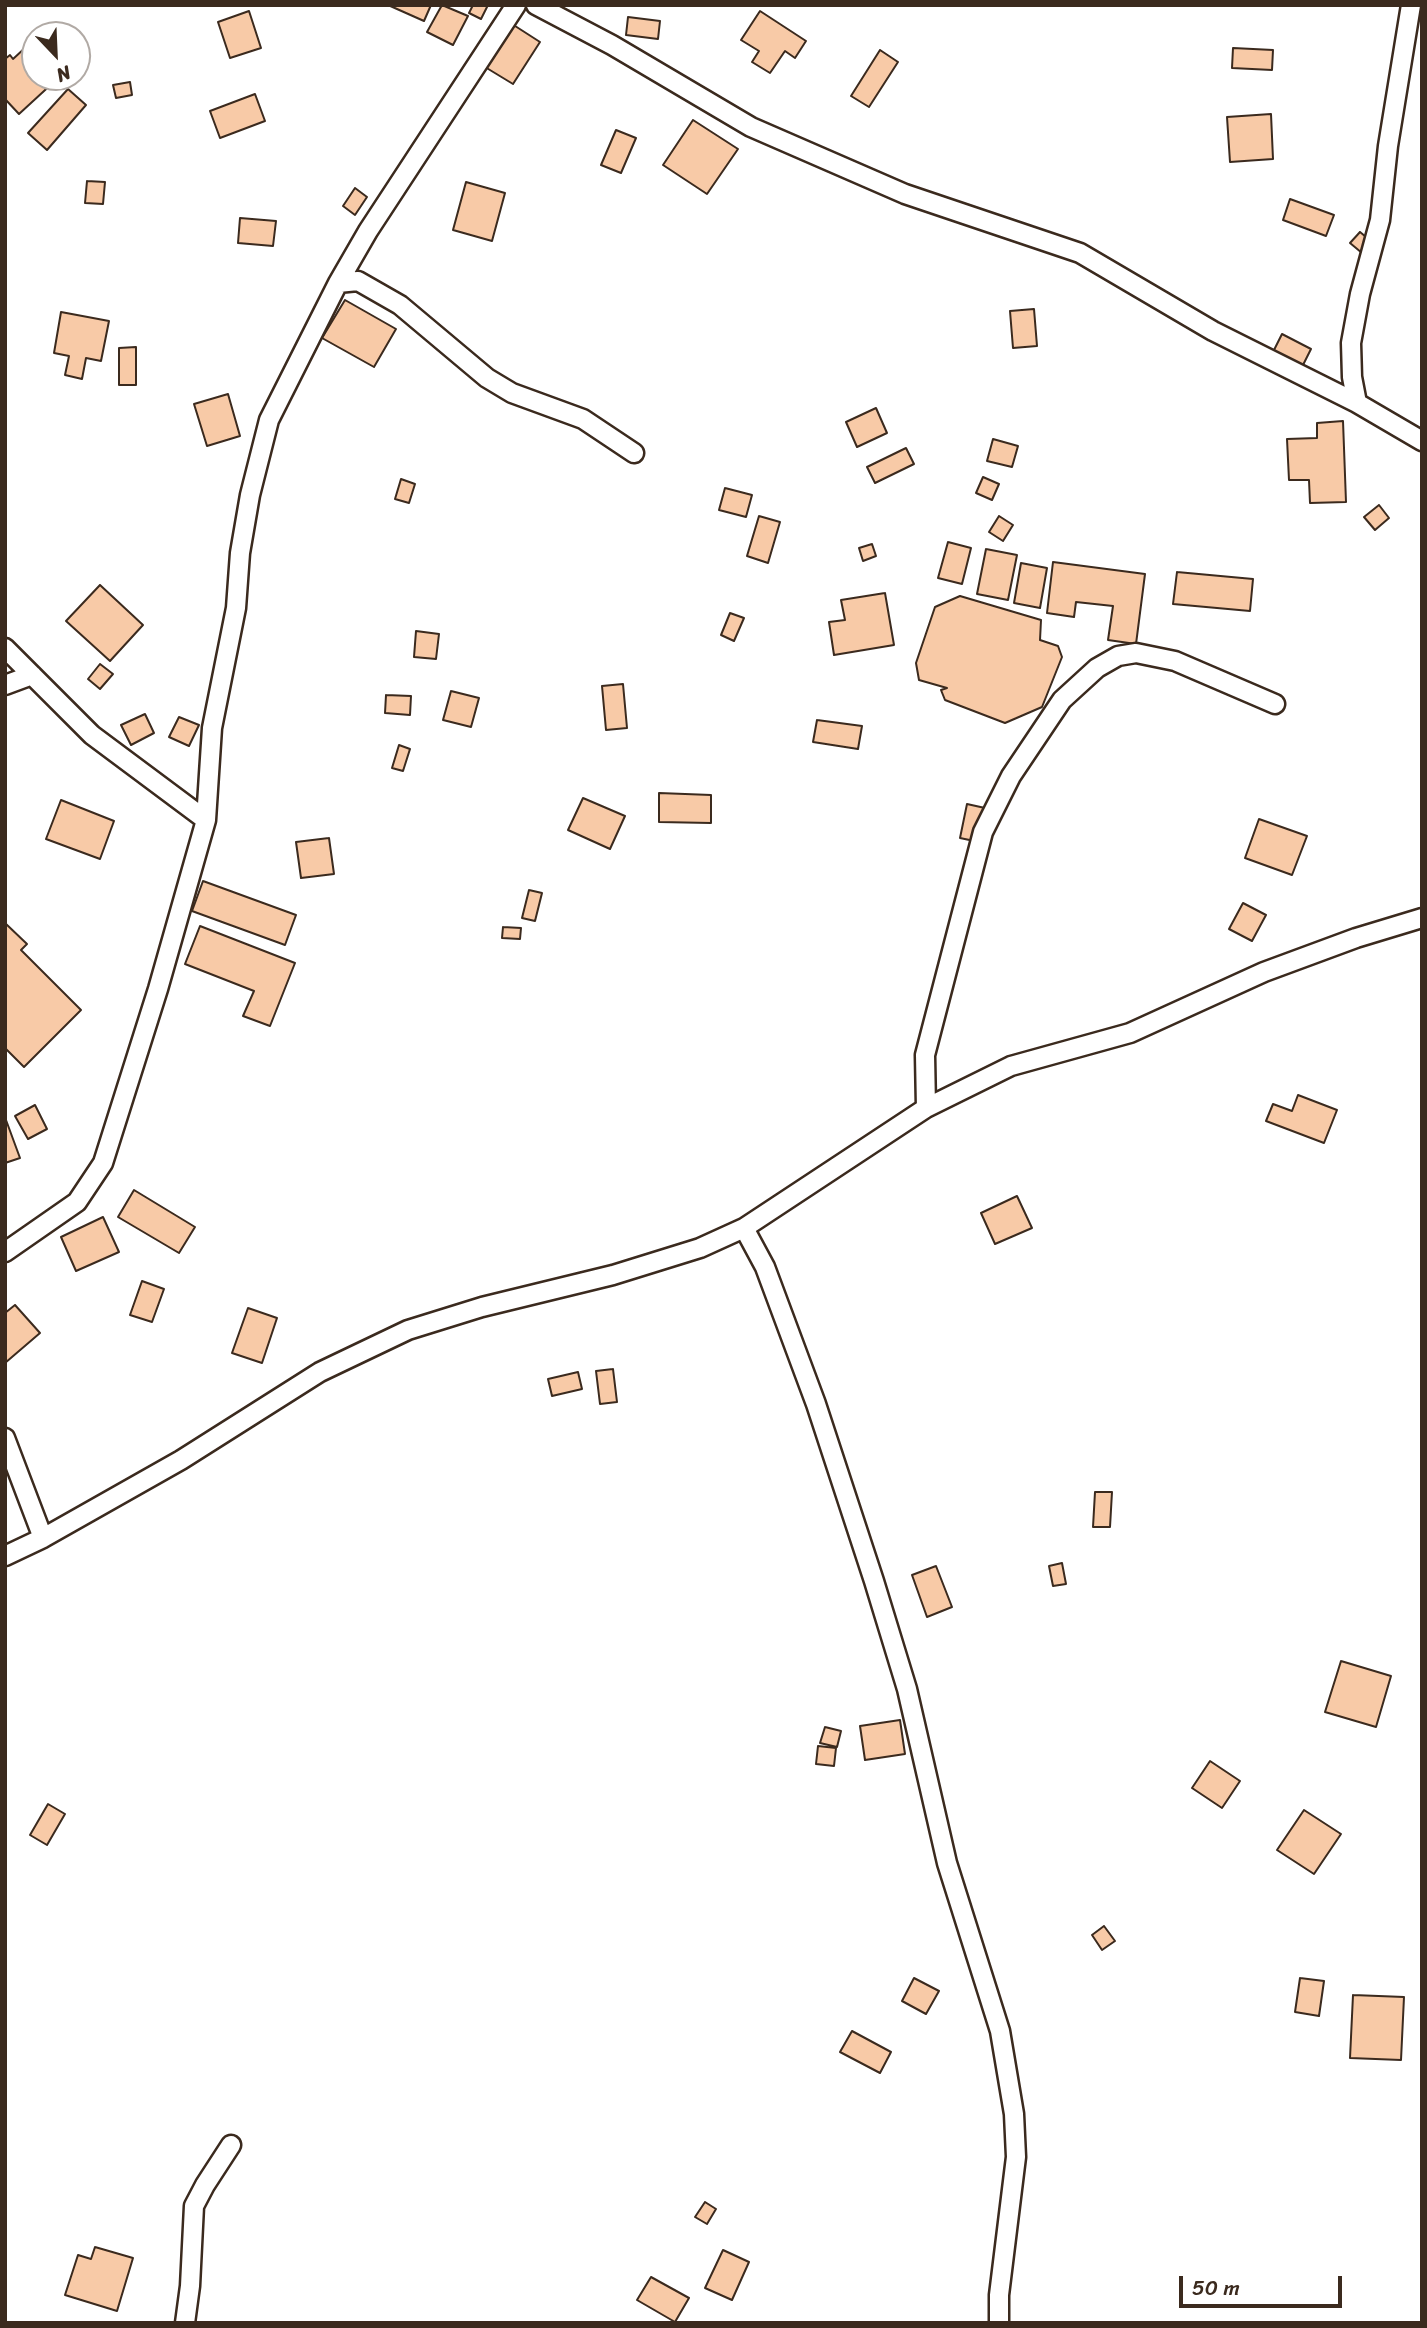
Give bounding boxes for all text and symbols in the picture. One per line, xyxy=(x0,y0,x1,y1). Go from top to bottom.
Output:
north arrow xyxy=(21,21,91,91)
text: N xyxy=(51,56,76,92)
scale bar xyxy=(1182,2262,1345,2306)
text: 50 m xyxy=(1192,2269,1240,2307)

